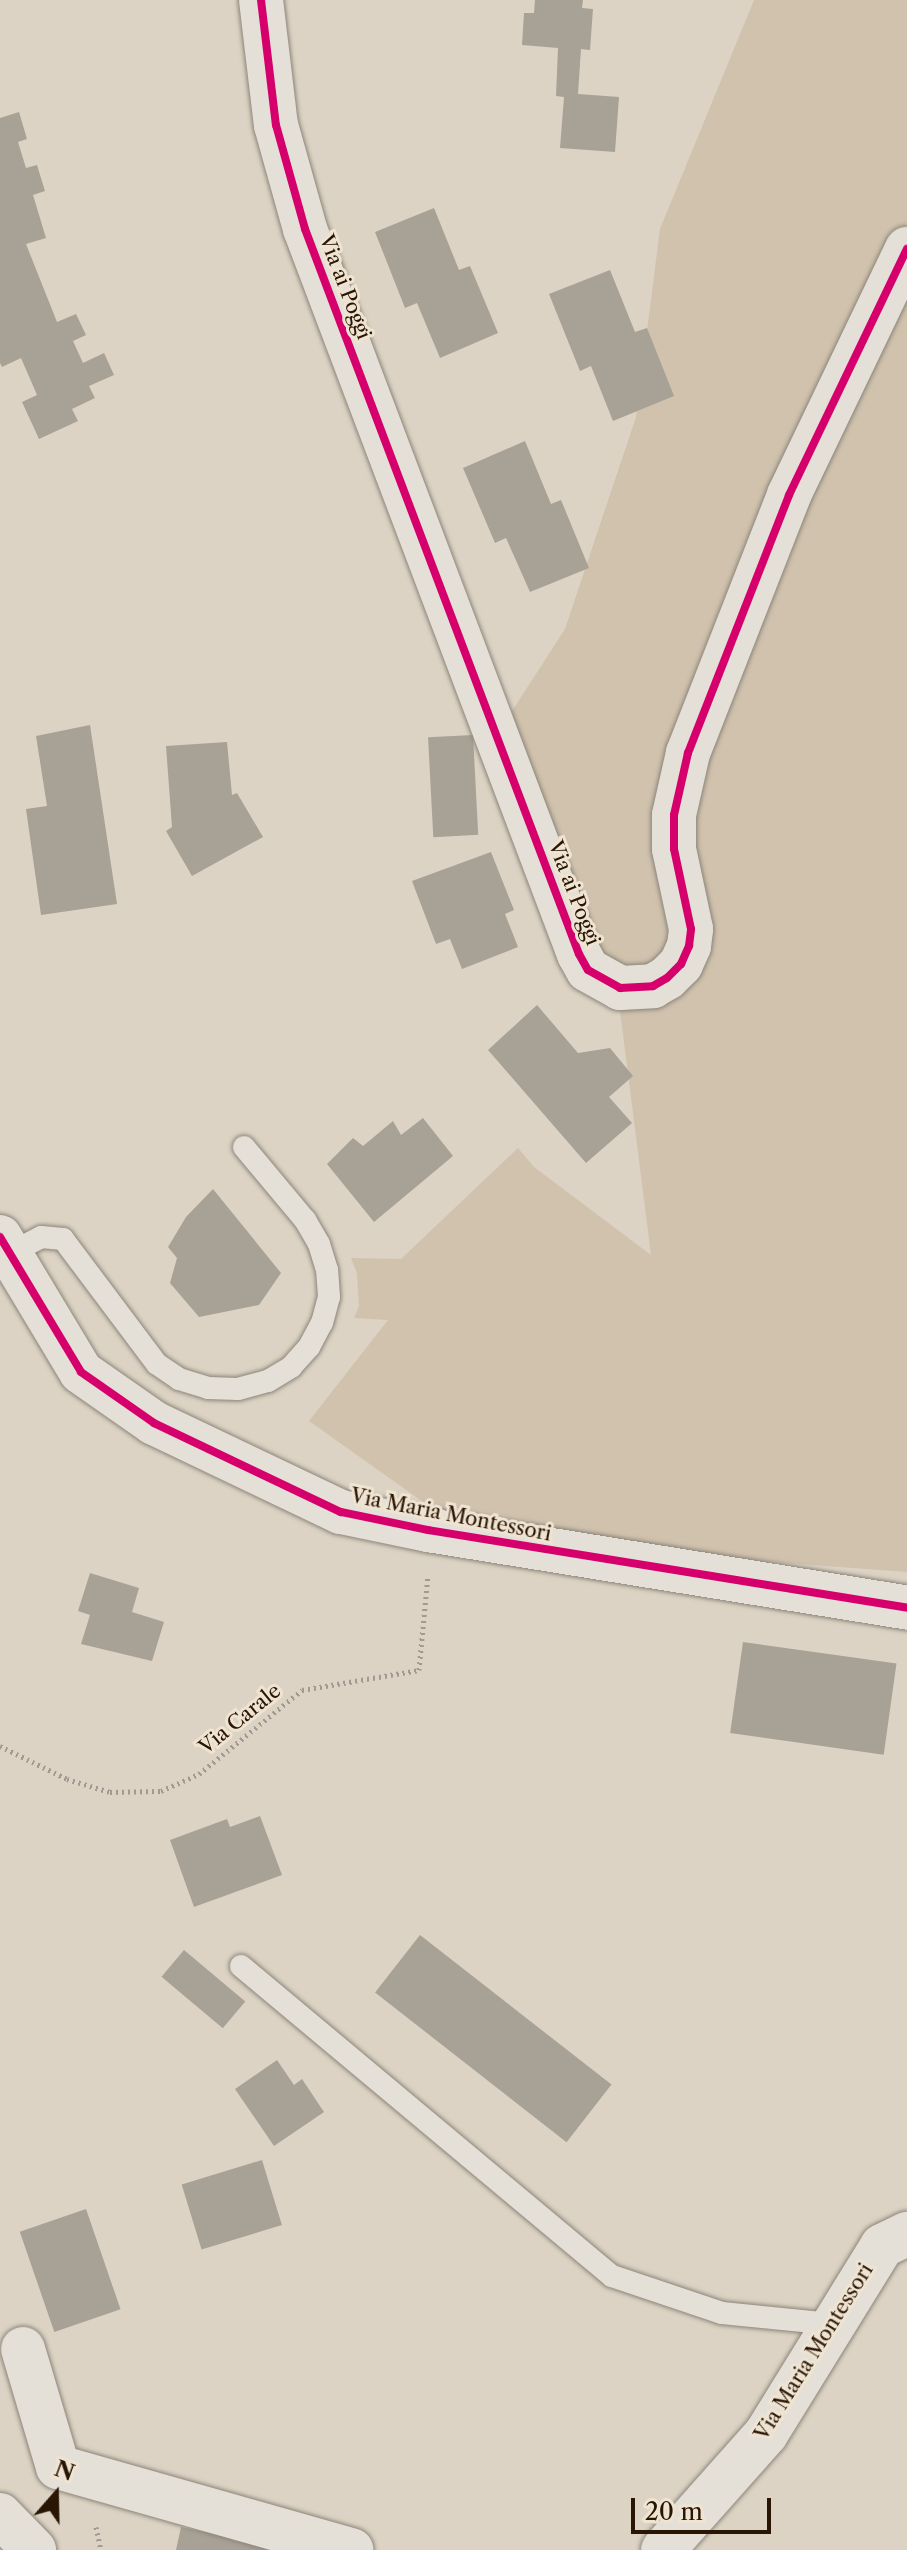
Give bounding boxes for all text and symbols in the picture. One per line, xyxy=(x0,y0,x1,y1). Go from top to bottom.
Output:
street label: Via ai Poggi xyxy=(314,231,376,343)
street label: Via ai Poggi xyxy=(543,837,605,949)
street label: Via Maria Montessori xyxy=(348,1484,554,1546)
street label: Via Carale xyxy=(194,1679,286,1759)
street label: Via Maria Montessori xyxy=(750,2259,878,2445)
north arrow xyxy=(16,2454,96,2534)
text: N xyxy=(51,2455,78,2487)
scale bar xyxy=(635,2482,775,2532)
text: 20 m xyxy=(645,2497,703,2526)

